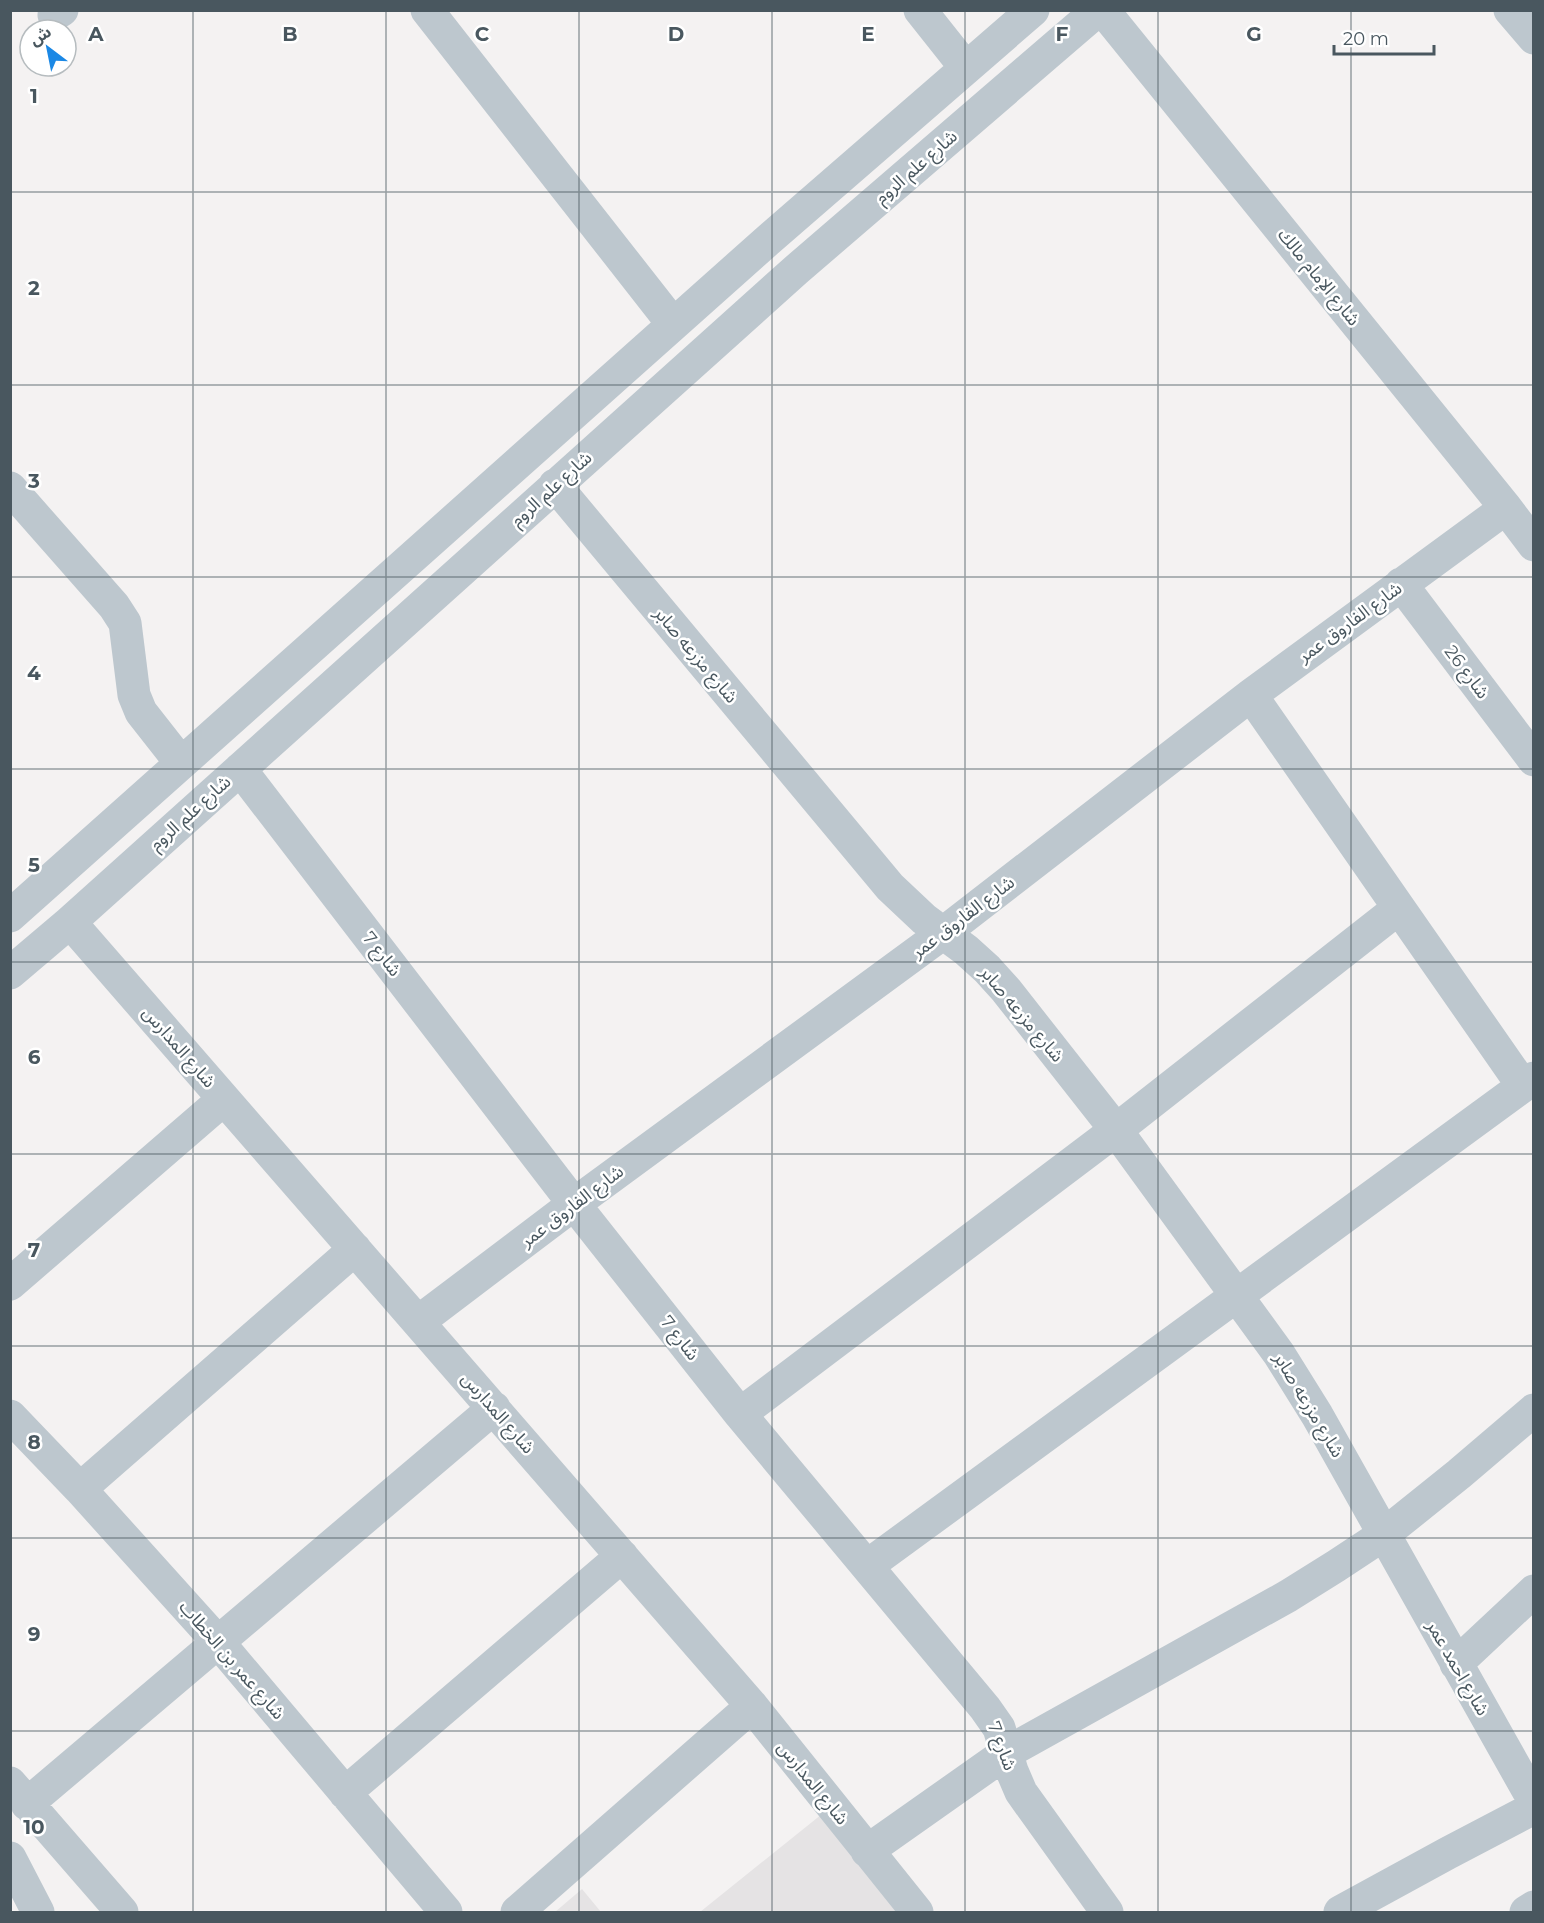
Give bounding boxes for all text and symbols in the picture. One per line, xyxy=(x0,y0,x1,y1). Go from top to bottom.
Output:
north arrow xyxy=(18,18,78,78)
scale bar xyxy=(1334,18,1434,56)
text: ش xyxy=(26,22,55,50)
text: A xyxy=(87,22,104,46)
text: B xyxy=(282,22,298,46)
text: C xyxy=(475,22,490,46)
text: D xyxy=(668,22,684,46)
text: E xyxy=(861,22,875,46)
text: F xyxy=(1056,22,1069,46)
text: G xyxy=(1246,22,1262,46)
text: 20 m xyxy=(1343,28,1389,50)
text: 1 xyxy=(30,84,38,108)
street label: شارع علم الروم xyxy=(870,125,964,211)
street label: شارع الإمام مالك xyxy=(1271,224,1365,332)
text: 2 xyxy=(28,276,40,300)
street label: شارع علم الروم xyxy=(506,447,598,534)
text: 3 xyxy=(27,469,40,493)
street label: شارع الفاروق عمر xyxy=(1293,577,1408,670)
street label: شارع مزرعه صابر xyxy=(647,602,743,709)
street label: شارع 26 xyxy=(1437,641,1494,705)
text: 4 xyxy=(27,661,41,685)
street label: شارع علم الروم xyxy=(145,771,237,858)
text: 5 xyxy=(28,853,40,877)
street label: شارع الفاروق عمر xyxy=(907,871,1020,966)
street label: شارع 7 xyxy=(355,927,406,982)
street label: شارع مزرعه صابر xyxy=(973,961,1069,1068)
street label: شارع المدارس xyxy=(135,1002,220,1094)
text: 6 xyxy=(28,1045,41,1069)
street label: شارع الفاروق عمر xyxy=(516,1160,629,1255)
text: 7 xyxy=(28,1238,40,1262)
street label: شارع 7 xyxy=(653,1311,704,1366)
street label: شارع مزرعه صابر xyxy=(1266,1348,1349,1463)
street label: شارع المدارس xyxy=(454,1368,539,1460)
text: 8 xyxy=(27,1430,41,1454)
street label: شارع عمر بن الخطاب xyxy=(172,1596,290,1726)
street label: شارع احمد عمر xyxy=(1419,1616,1494,1721)
text: 9 xyxy=(28,1622,40,1646)
street label: شارع 7 xyxy=(980,1719,1021,1775)
street label: شارع المدارس xyxy=(770,1737,853,1831)
text: 10 xyxy=(23,1815,45,1839)

